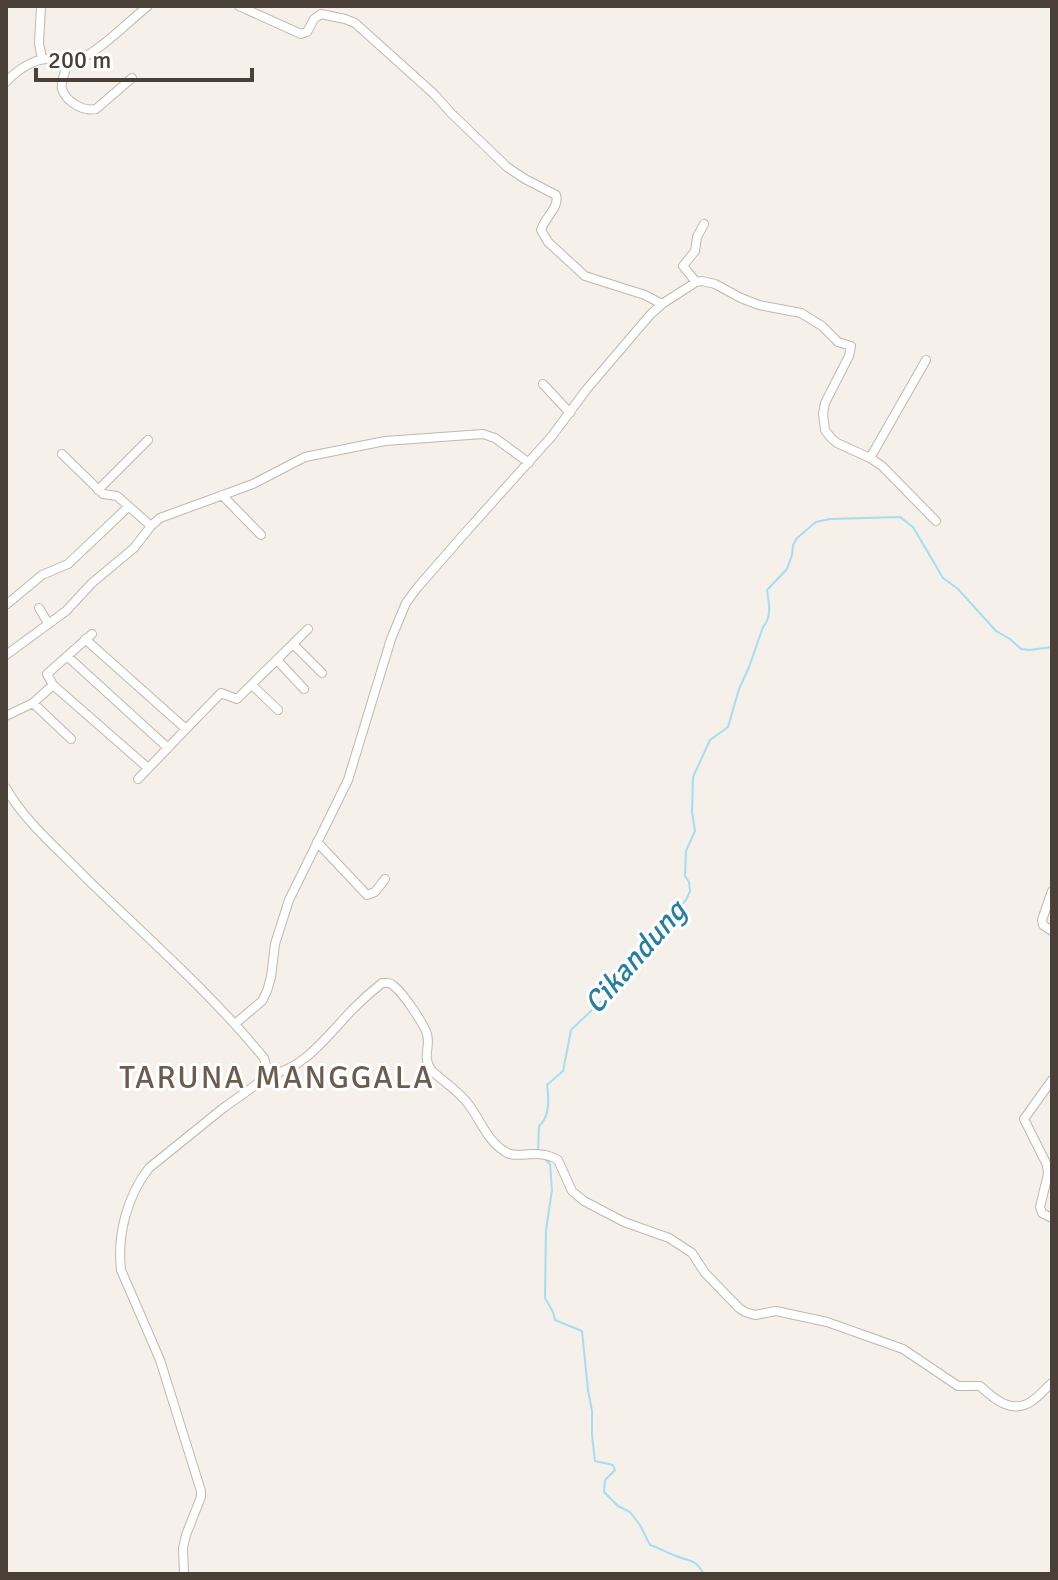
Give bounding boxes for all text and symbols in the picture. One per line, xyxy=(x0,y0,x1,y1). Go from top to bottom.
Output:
scale bar xyxy=(36,32,252,82)
text: 200 m xyxy=(48,45,111,75)
water label: Cikandung xyxy=(576,892,696,1021)
district label: TARUNA MANGGALA xyxy=(119,1058,435,1097)

